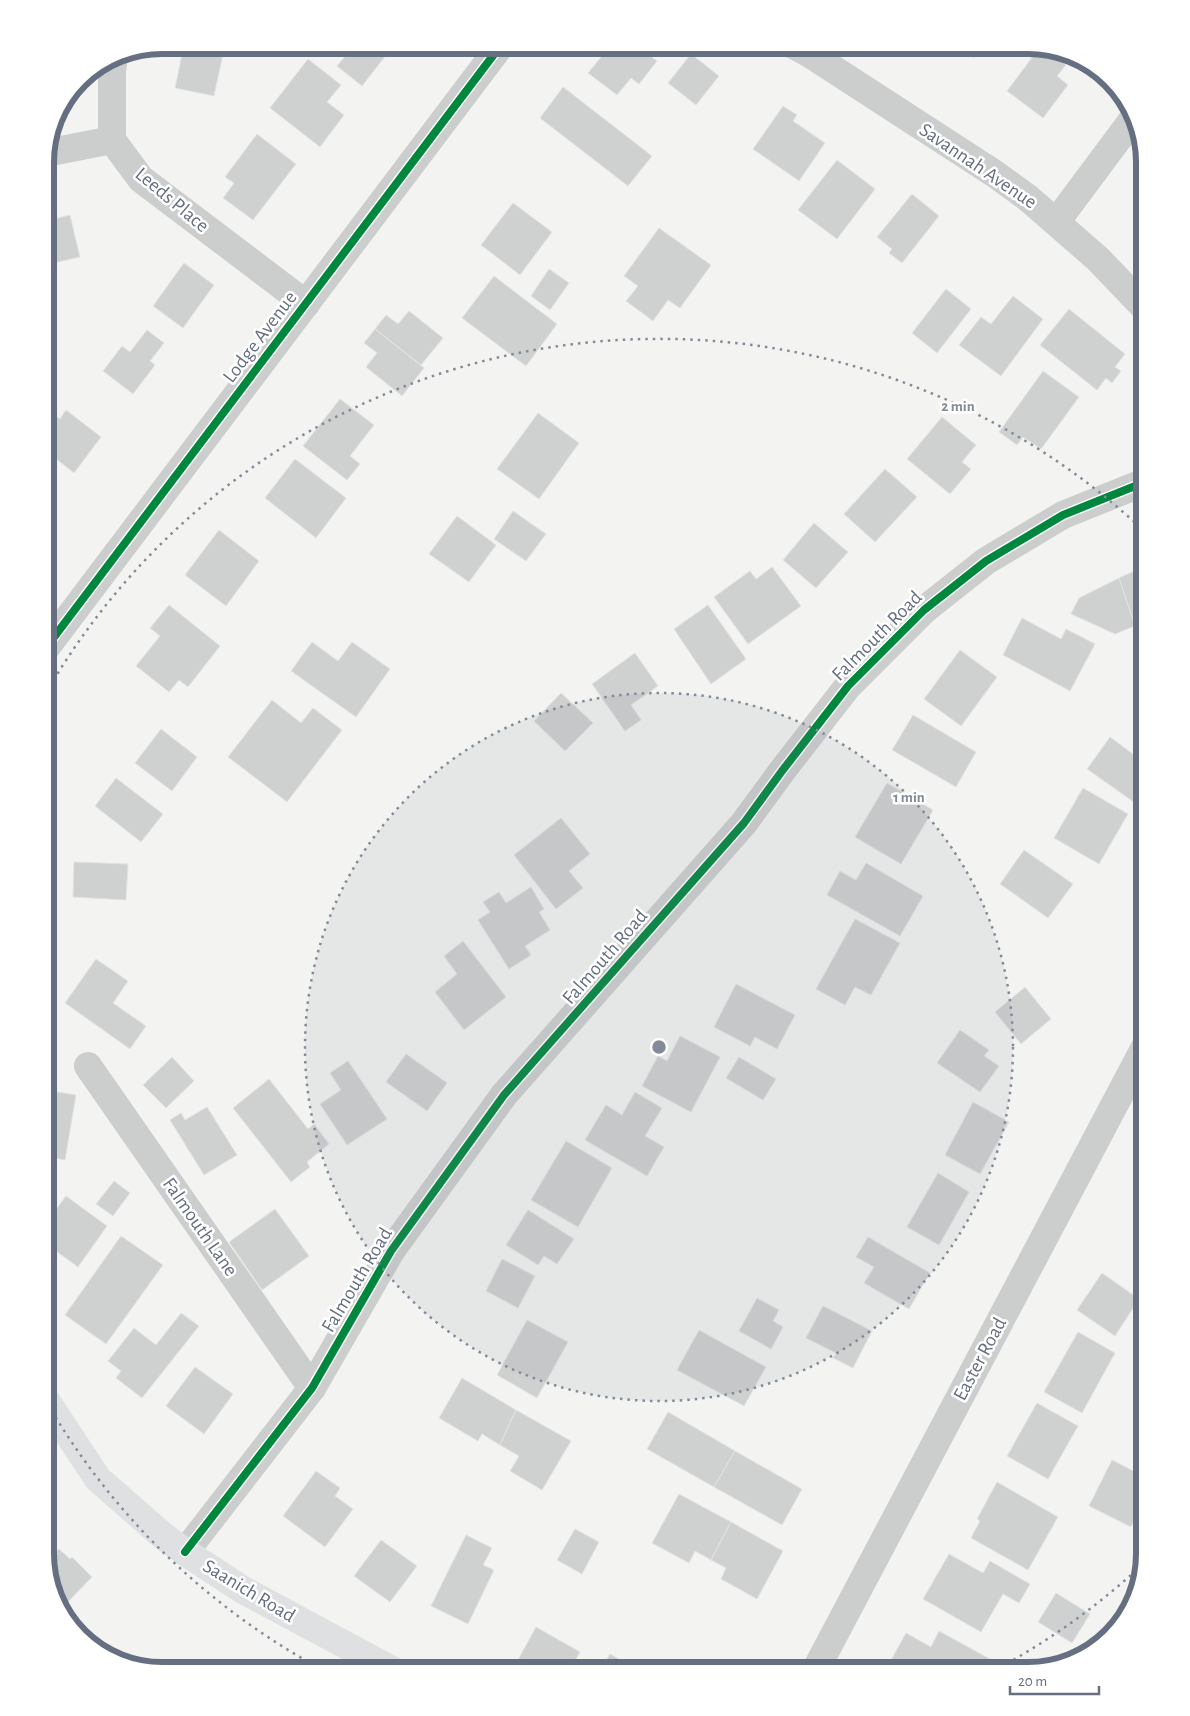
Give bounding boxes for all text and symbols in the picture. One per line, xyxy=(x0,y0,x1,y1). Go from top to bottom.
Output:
street label: Savannah Avenue xyxy=(916,119,1040,213)
street label: Leeds Place xyxy=(131,164,213,236)
street label: Lodge Avenue xyxy=(219,288,301,386)
text: 2 min xyxy=(941,399,975,414)
street label: Falmouth Road xyxy=(828,587,926,685)
text: 1 min xyxy=(893,790,925,805)
street label: Falmouth Road xyxy=(559,906,651,1008)
centre of rings xyxy=(650,1038,668,1056)
street label: Falmouth Lane xyxy=(159,1174,241,1280)
street label: Falmouth Road xyxy=(318,1224,396,1336)
street label: Easter Road xyxy=(950,1314,1010,1404)
street label: Saanich Road xyxy=(199,1556,299,1626)
scale bar xyxy=(1010,1664,1099,1696)
text: 20 m xyxy=(1018,1674,1047,1689)

